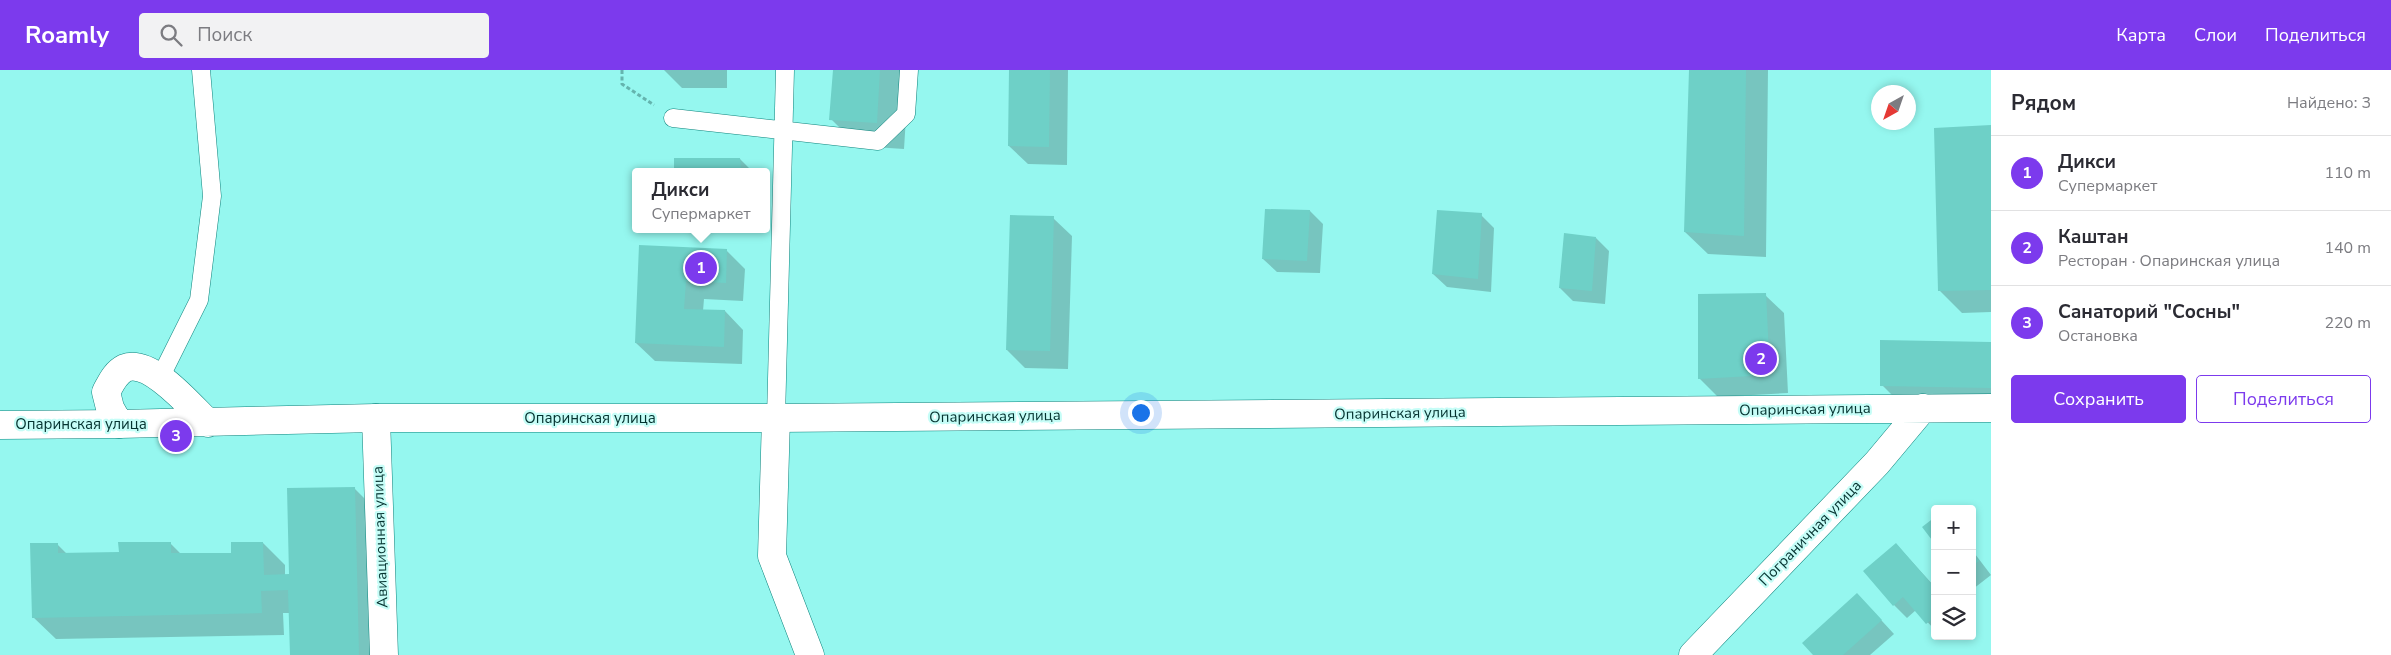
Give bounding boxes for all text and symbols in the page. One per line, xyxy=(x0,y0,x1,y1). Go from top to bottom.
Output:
search box xyxy=(139,13,489,58)
text: Roamly xyxy=(25,19,109,51)
icon: search xyxy=(157,21,185,49)
text: Поиск xyxy=(197,22,252,48)
text: Карта xyxy=(2116,23,2166,47)
text: Слои xyxy=(2194,23,2237,47)
text: Поделиться xyxy=(2265,23,2366,47)
north arrow xyxy=(1871,85,1916,130)
text: Рядом xyxy=(2011,89,2076,117)
text: Найдено: 3 xyxy=(2287,92,2371,114)
text: Дикси xyxy=(2058,149,2116,175)
text: 1 xyxy=(2022,162,2032,184)
text: 110 m xyxy=(2324,162,2371,184)
popup xyxy=(632,168,770,233)
text: Супермаркет xyxy=(2058,175,2157,197)
text: Дикси xyxy=(651,177,709,203)
text: Супермаркет xyxy=(651,203,751,225)
text: Каштан xyxy=(2058,224,2129,250)
text: 2 xyxy=(2022,237,2032,259)
text: 140 m xyxy=(2324,237,2371,259)
pin: 1 xyxy=(685,249,717,287)
text: Ресторан · Опаринская улица xyxy=(2058,250,2280,272)
text: Санаторий "Сосны" xyxy=(2058,299,2240,325)
text: 3 xyxy=(2022,312,2032,334)
text: 220 m xyxy=(2324,312,2371,334)
text: Остановка xyxy=(2058,325,2138,347)
pin: 2 xyxy=(1745,340,1777,378)
button: Сохранить xyxy=(2011,375,2186,423)
button: Поделиться xyxy=(2196,375,2371,423)
street label: Опаринская улица xyxy=(1739,398,1871,420)
your location xyxy=(1128,400,1154,426)
street label: Опаринская улица xyxy=(1334,402,1466,424)
street label: Опаринская улица xyxy=(929,405,1061,427)
street label: Опаринская улица xyxy=(524,408,656,428)
street label: Опаринская улица xyxy=(15,414,147,434)
pin: 3 xyxy=(160,417,192,455)
street label: Авиационная улица xyxy=(368,466,392,608)
street label: Пограничная улица xyxy=(1754,476,1866,590)
map controls xyxy=(1931,505,1976,640)
button: + xyxy=(1931,505,1976,550)
button: − xyxy=(1931,550,1976,595)
button: layers xyxy=(1931,595,1976,640)

